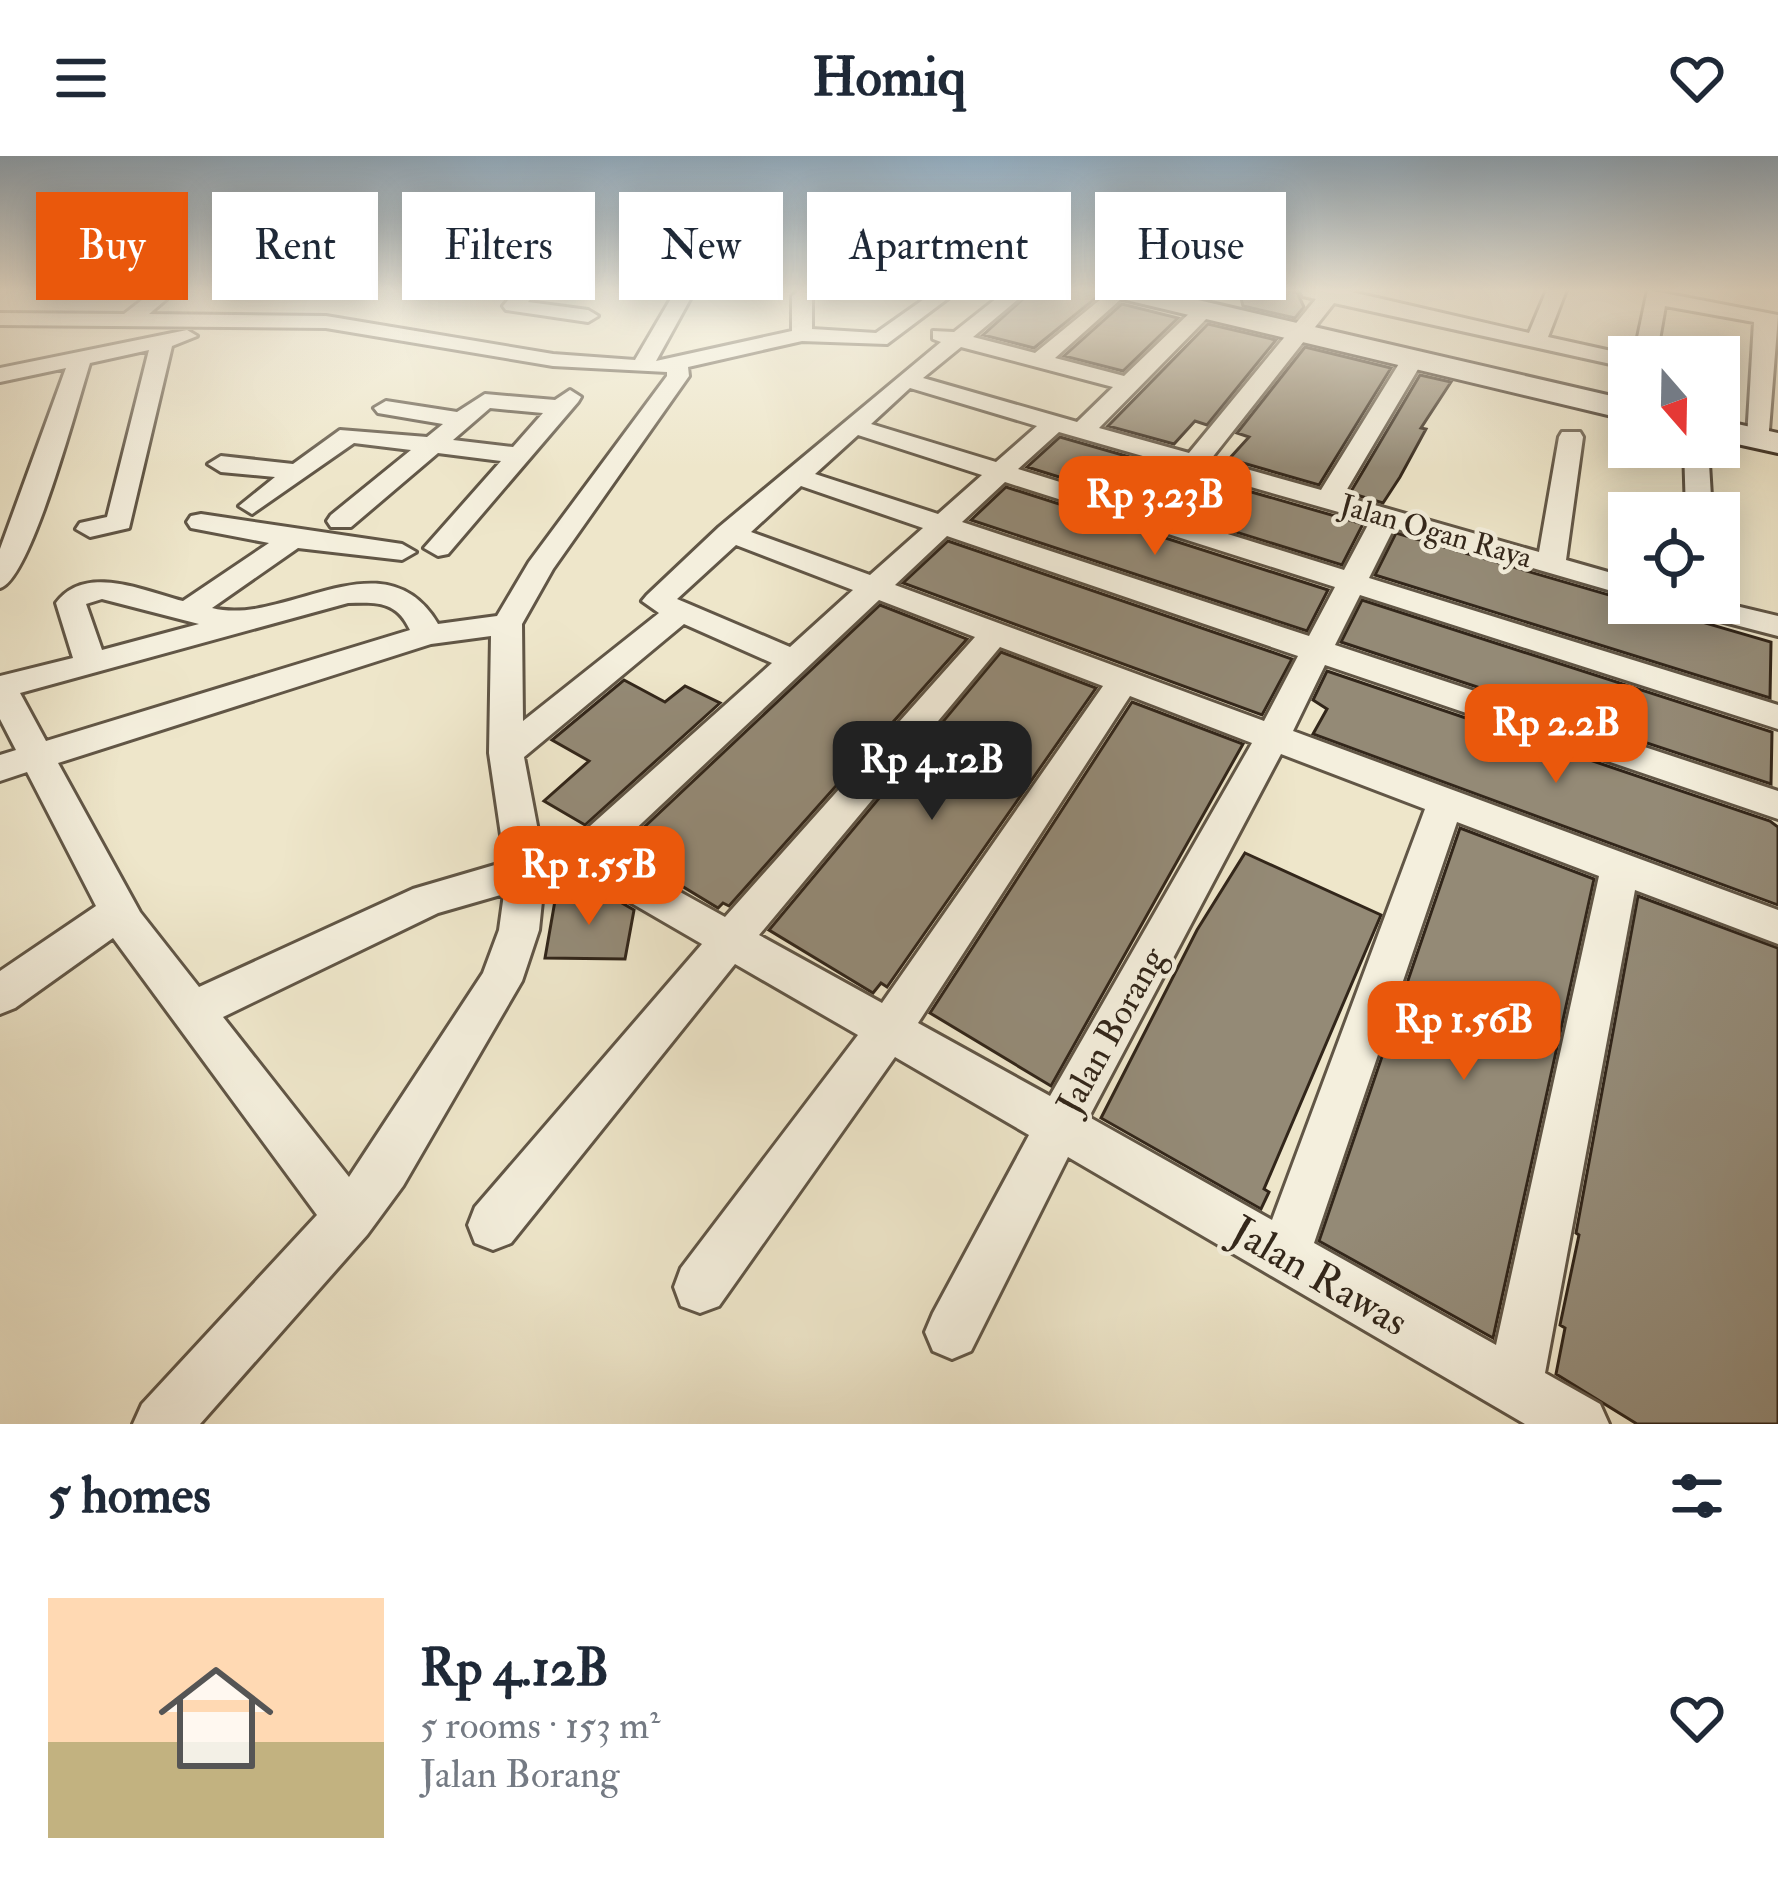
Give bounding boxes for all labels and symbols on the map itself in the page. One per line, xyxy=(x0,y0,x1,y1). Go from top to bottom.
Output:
north arrow xyxy=(1608,336,1740,468)
pin: Rp 3.23B xyxy=(1031,456,1279,558)
street label: Jalan Ogan Raya xyxy=(1335,486,1537,577)
pin: Rp 2.2B xyxy=(1445,684,1667,786)
pin: Rp 4.12B xyxy=(808,721,1056,823)
pin: Rp 1.55B xyxy=(465,826,713,928)
street label: Jalan Borang xyxy=(1047,938,1176,1123)
pin: Rp 1.56B xyxy=(1340,981,1588,1083)
street label: Jalan Rawas xyxy=(1220,1205,1417,1348)

